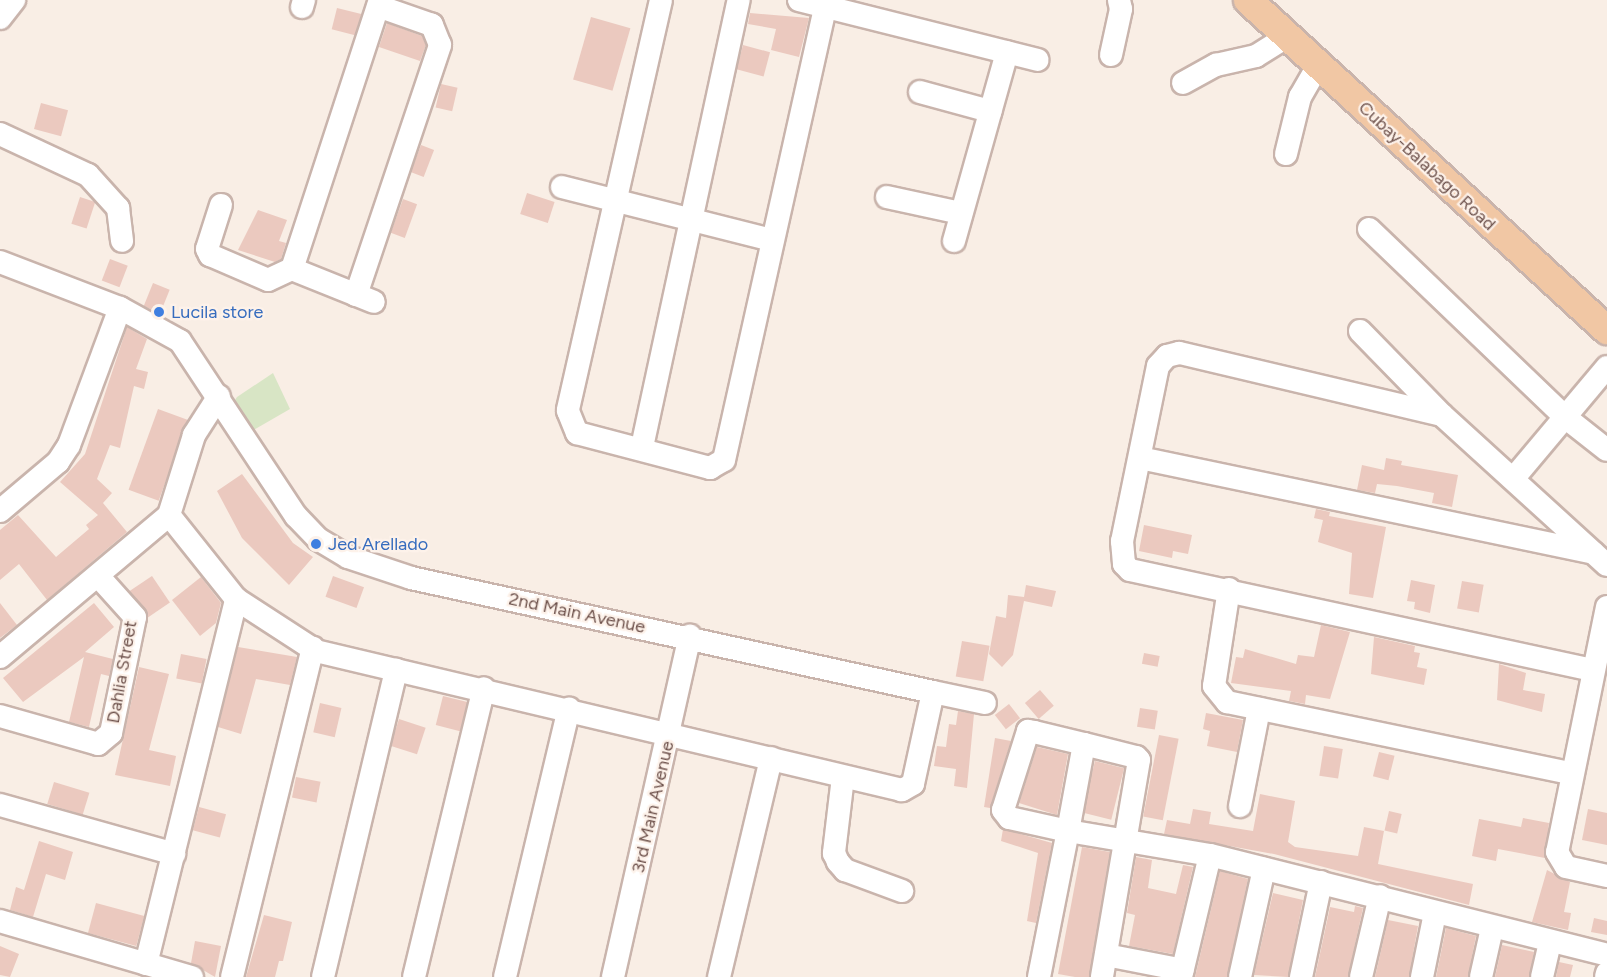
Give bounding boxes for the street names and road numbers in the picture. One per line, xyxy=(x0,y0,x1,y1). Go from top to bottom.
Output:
street label: Cubay-Balabago Road xyxy=(1354,97,1500,235)
street label: 2nd Main Avenue xyxy=(507,588,647,638)
street label: Dahlia Street xyxy=(102,619,142,725)
street label: 3rd Main Avenue xyxy=(627,739,679,875)

